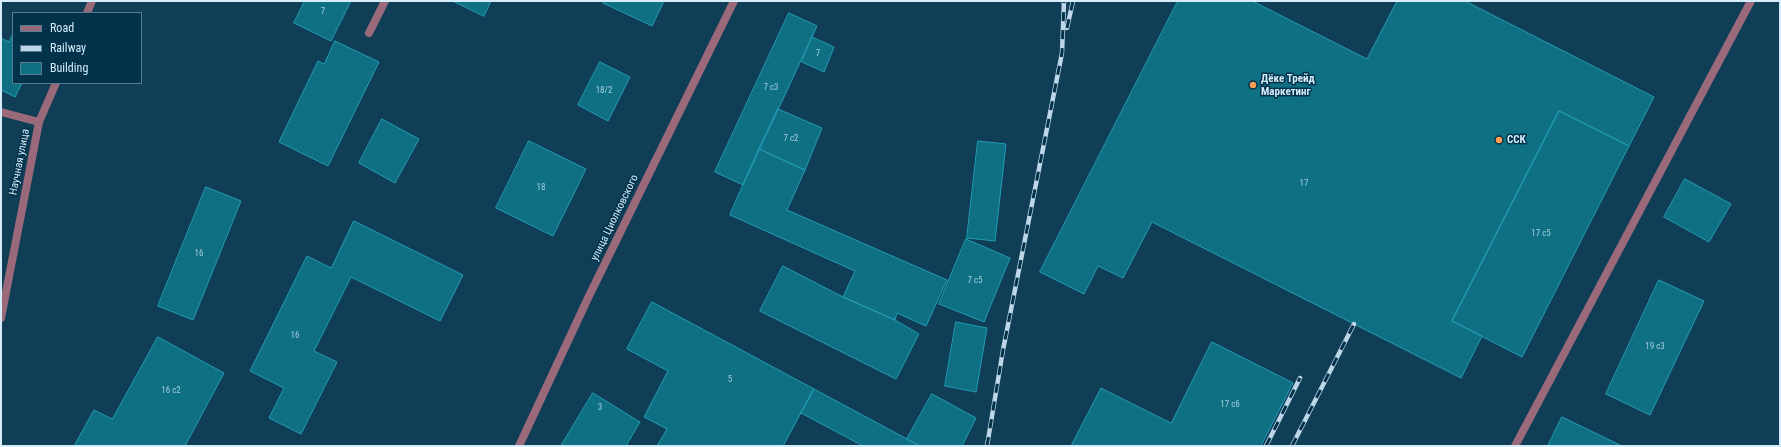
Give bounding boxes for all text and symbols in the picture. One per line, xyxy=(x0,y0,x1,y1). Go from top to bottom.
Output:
house number: 7 xyxy=(321,7,325,17)
legend xyxy=(12,12,142,84)
text: Road xyxy=(50,21,74,35)
text: Railway xyxy=(50,41,86,55)
house number: 7 xyxy=(816,49,820,59)
text: Building xyxy=(50,61,88,75)
place label: Дёке Трейд Маркетинг xyxy=(1261,72,1315,98)
marker: Дёке Трейд Маркетинг xyxy=(1248,80,1258,90)
house number: 7 с3 xyxy=(763,83,779,93)
house number: 18/2 xyxy=(596,86,612,96)
street label: Научная улица xyxy=(7,128,33,196)
place label: ССК xyxy=(1507,133,1526,147)
house number: 7 с2 xyxy=(783,134,799,144)
marker: ССК xyxy=(1494,135,1504,145)
street label: улица Циолковского xyxy=(588,173,642,263)
house number: 17 xyxy=(1300,179,1308,189)
house number: 18 xyxy=(537,183,545,193)
house number: 17 с5 xyxy=(1531,229,1551,239)
house number: 16 xyxy=(195,249,203,259)
house number: 7 с5 xyxy=(967,276,983,286)
house number: 16 xyxy=(291,331,299,341)
house number: 19 с3 xyxy=(1645,342,1665,352)
house number: 5 xyxy=(728,375,732,385)
house number: 16 с2 xyxy=(161,386,181,396)
house number: 17 с6 xyxy=(1220,400,1240,410)
house number: 3 xyxy=(598,403,602,413)

